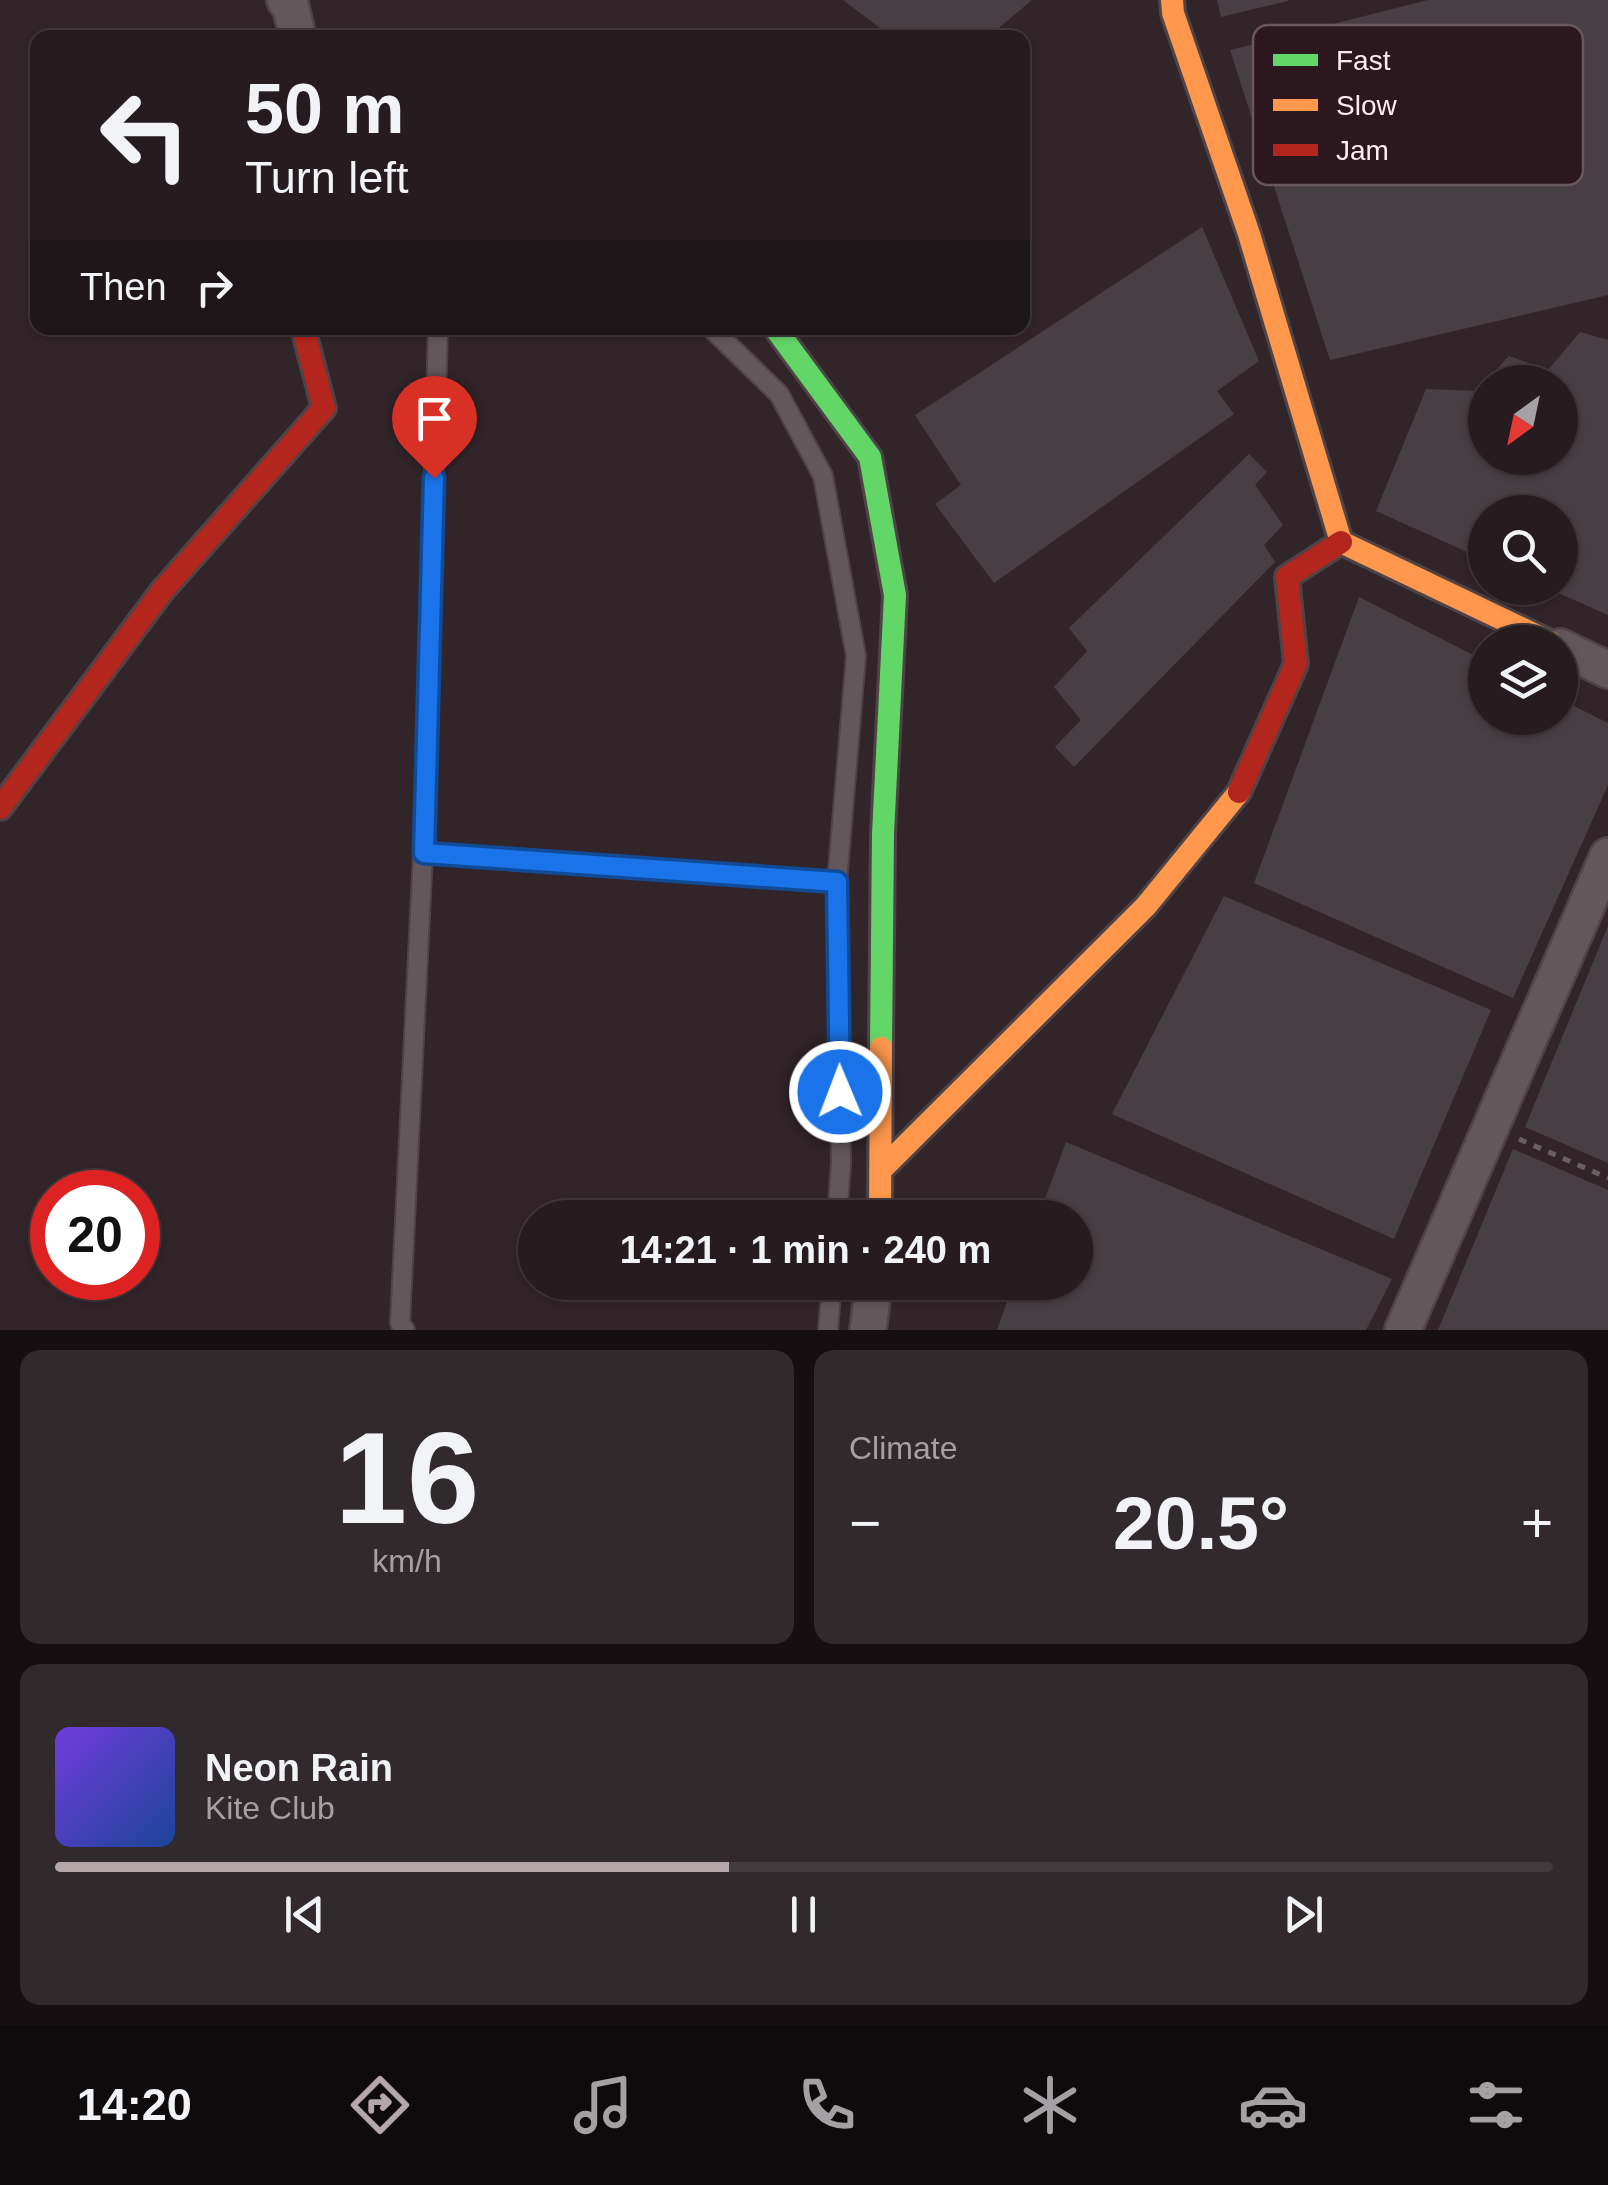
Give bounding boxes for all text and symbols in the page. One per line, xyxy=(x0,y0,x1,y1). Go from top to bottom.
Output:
legend xyxy=(1253,25,1583,185)
text: Fast xyxy=(1336,45,1391,76)
icon: left xyxy=(80,70,210,200)
text: 50 m xyxy=(245,70,405,148)
text: Slow xyxy=(1336,90,1397,121)
text: Jam xyxy=(1336,135,1389,166)
text: Turn left xyxy=(245,152,408,203)
icon: right xyxy=(187,260,242,315)
text: Then xyxy=(80,266,167,308)
north arrow xyxy=(1468,365,1578,475)
map controls xyxy=(1468,365,1578,735)
pin xyxy=(392,376,477,479)
icon: arrive xyxy=(407,391,462,446)
button: search xyxy=(1468,495,1578,605)
button: layers xyxy=(1468,625,1578,735)
position arrow xyxy=(788,1040,892,1144)
speed limit sign: 20 xyxy=(30,1170,160,1300)
text: 14:21 · 1 min · 240 m xyxy=(620,1229,991,1271)
text: 16 xyxy=(335,1405,479,1551)
text: Climate xyxy=(849,1430,957,1466)
text: 20.5° xyxy=(1113,1481,1289,1565)
text: − xyxy=(849,1492,881,1554)
text: + xyxy=(1521,1492,1553,1554)
text: km/h xyxy=(372,1543,442,1579)
text: Neon Rain xyxy=(205,1747,393,1789)
text: Kite Club xyxy=(205,1790,335,1826)
icon: previous xyxy=(277,1887,332,1942)
icon: pause xyxy=(776,1887,831,1942)
icon: next xyxy=(1276,1887,1331,1942)
icon: directions xyxy=(345,2070,415,2140)
icon: music xyxy=(568,2070,638,2140)
icon: phone xyxy=(792,2070,862,2140)
icon: climate xyxy=(1015,2070,1085,2140)
icon: car xyxy=(1238,2070,1308,2140)
icon: filters xyxy=(1461,2070,1531,2140)
text: 14:20 xyxy=(77,2079,192,2130)

